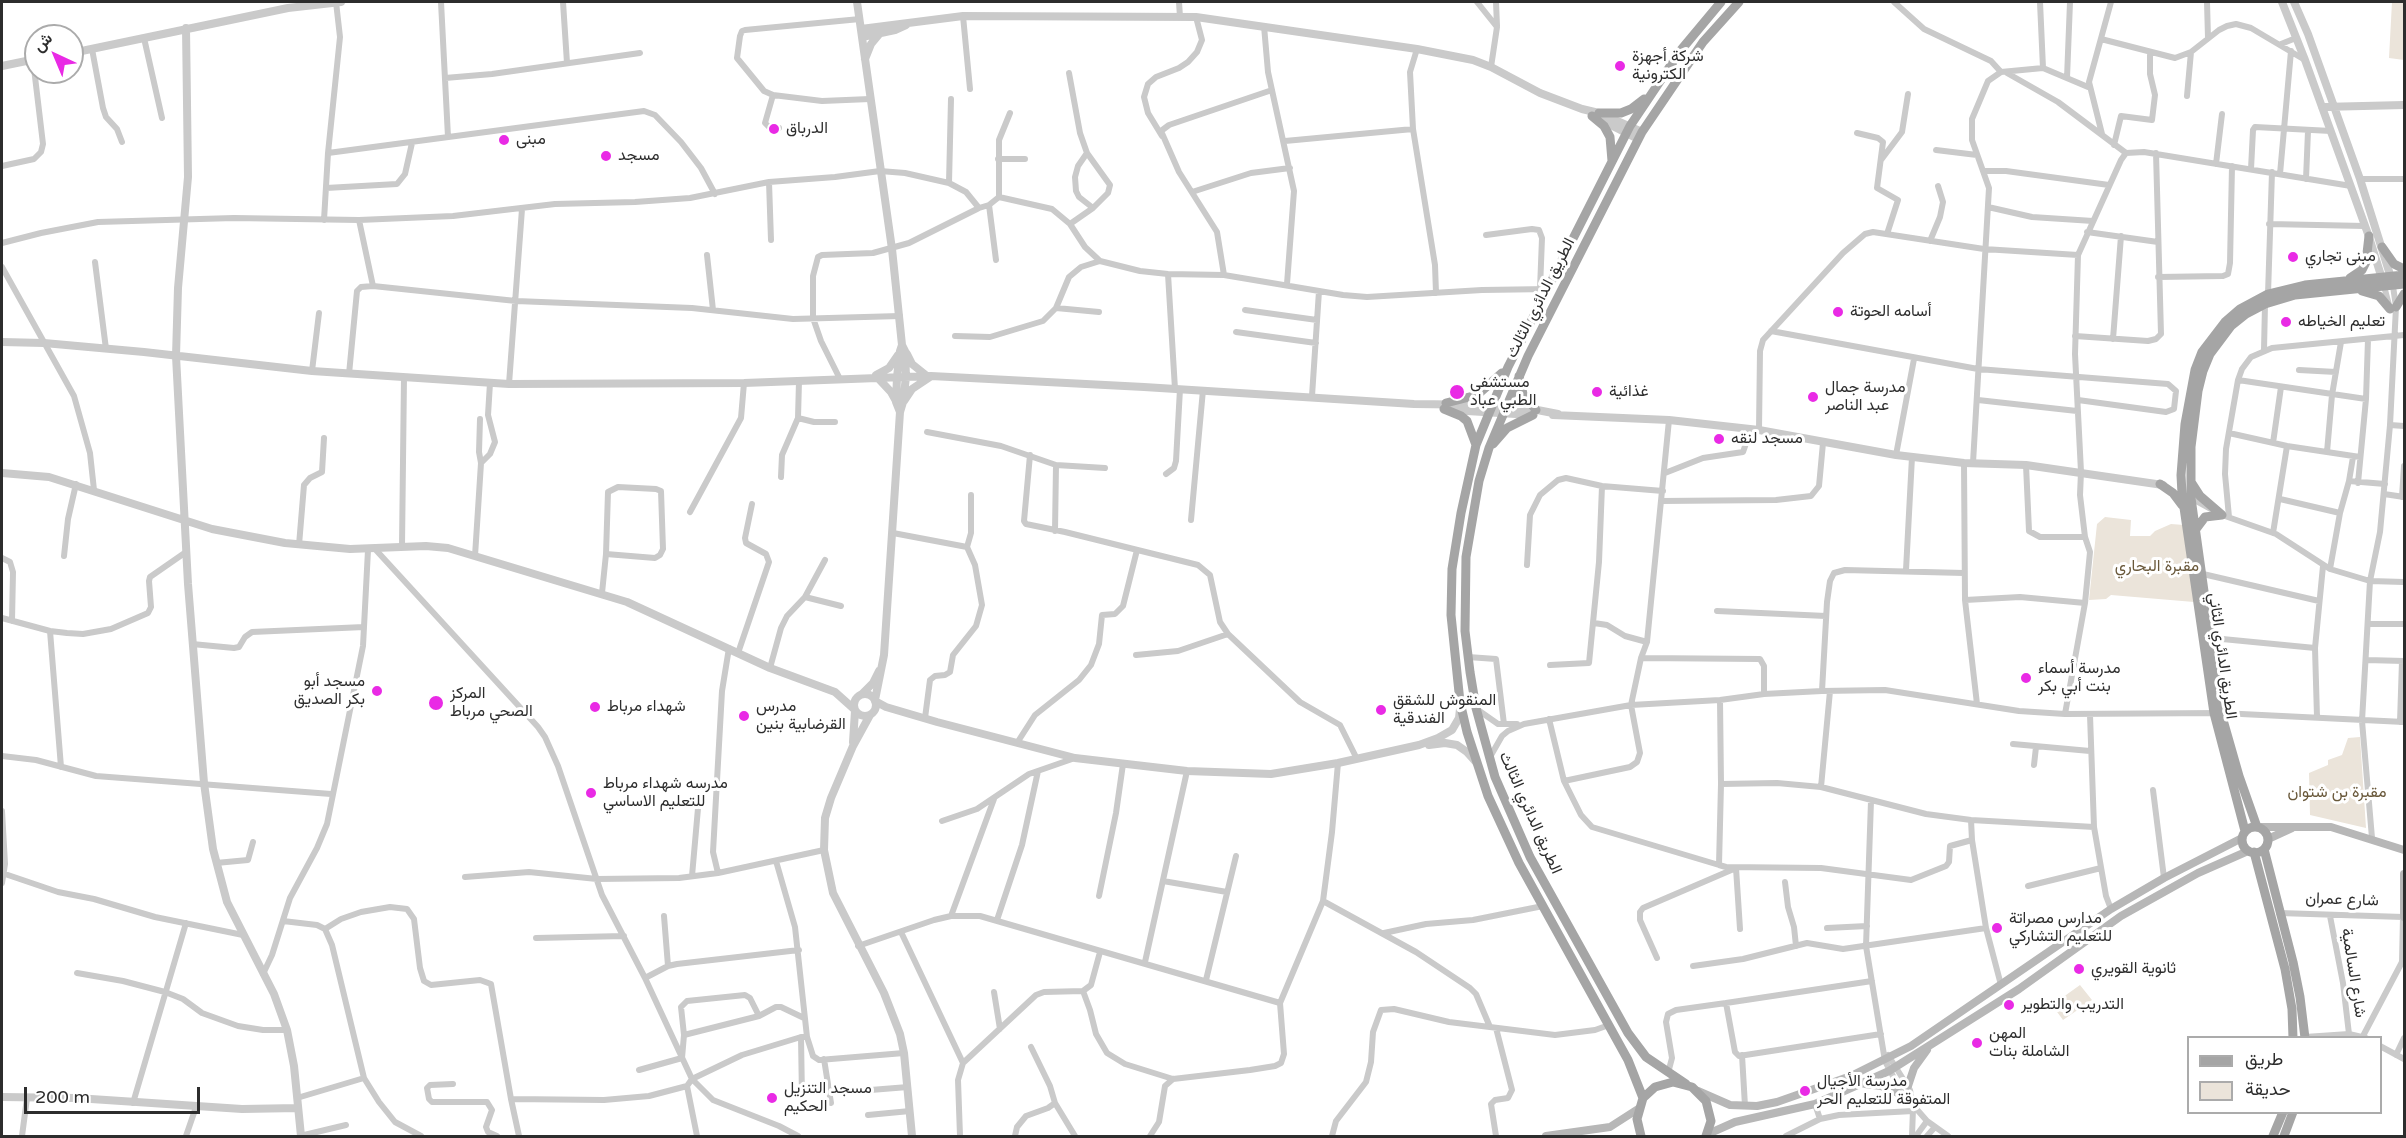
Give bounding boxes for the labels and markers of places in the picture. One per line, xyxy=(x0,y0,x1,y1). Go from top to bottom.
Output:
place label: شركة أجهزة الكترونية xyxy=(1632,47,1704,85)
marker: شركة أجهزة الكترونية xyxy=(1613,59,1627,73)
place label: الدرباق xyxy=(786,119,828,139)
marker: الدرباق xyxy=(767,122,781,136)
place label: مبنى xyxy=(516,130,546,150)
marker: مبنى xyxy=(497,133,511,147)
place label: مسجد xyxy=(618,146,659,166)
marker: مسجد xyxy=(599,149,613,163)
place label: مبنى تجاري xyxy=(2305,247,2376,267)
marker: مبنى تجاري xyxy=(2286,250,2300,264)
place label: أسامه الحوتة xyxy=(1850,302,1931,322)
marker: أسامه الحوتة xyxy=(1831,305,1845,319)
place label: تعليم الخياطه xyxy=(2298,312,2385,332)
marker: تعليم الخياطه xyxy=(2279,315,2293,329)
place label: مستشفى الطبي عباد xyxy=(1470,373,1536,411)
place label: مدرسة جمال عبد الناصر xyxy=(1825,378,1906,416)
place label: غذائية xyxy=(1609,382,1649,402)
marker: مستشفى الطبي عباد xyxy=(1448,383,1466,401)
marker: غذائية xyxy=(1590,385,1604,399)
marker: مدرسة جمال عبد الناصر xyxy=(1806,390,1820,404)
place label: مسجد لنقه xyxy=(1731,429,1803,449)
marker: مسجد لنقه xyxy=(1712,432,1726,446)
place label: مدرسة أسماء بنت أبي بكر xyxy=(2038,659,2121,697)
marker: مدرسة أسماء بنت أبي بكر xyxy=(2019,671,2033,685)
place label: مسجد أبو بكر الصديق xyxy=(294,672,365,710)
marker: مسجد أبو بكر الصديق xyxy=(370,684,384,698)
place label: المركز الصحي مرباط xyxy=(450,684,533,722)
place label: المنقوش للشقق الفندقية xyxy=(1393,691,1496,729)
marker: المركز الصحي مرباط xyxy=(427,694,445,712)
place label: شهداء مرباط xyxy=(607,697,686,717)
place label: مدرس القرضابية بنين xyxy=(756,697,846,735)
marker: شهداء مرباط xyxy=(588,700,602,714)
marker: المنقوش للشقق الفندقية xyxy=(1374,703,1388,717)
marker: مدرس القرضابية بنين xyxy=(737,709,751,723)
place label: مدرسه شهداء مرباط للتعليم الاساسي xyxy=(603,774,728,812)
marker: مدرسه شهداء مرباط للتعليم الاساسي xyxy=(584,786,598,800)
place label: مدارس مصراتة للتعليم التشاركي xyxy=(2009,909,2112,947)
marker: مدارس مصراتة للتعليم التشاركي xyxy=(1990,921,2004,935)
place label: ثانوية القويري xyxy=(2091,959,2176,979)
marker: ثانوية القويري xyxy=(2072,962,2086,976)
place label: التدريب والتطوير xyxy=(2021,995,2124,1015)
marker: التدريب والتطوير xyxy=(2002,998,2016,1012)
place label: المهن الشاملة بنات xyxy=(1989,1024,2069,1062)
marker: المهن الشاملة بنات xyxy=(1970,1036,1984,1050)
place label: مدرسة الأجيال المتفوقة للتعليم الحر xyxy=(1817,1072,1950,1110)
place label: مسجد التنزيل الحكيم xyxy=(784,1079,872,1117)
marker: مدرسة الأجيال المتفوقة للتعليم الحر xyxy=(1798,1084,1812,1098)
marker: مسجد التنزيل الحكيم xyxy=(765,1091,779,1105)

